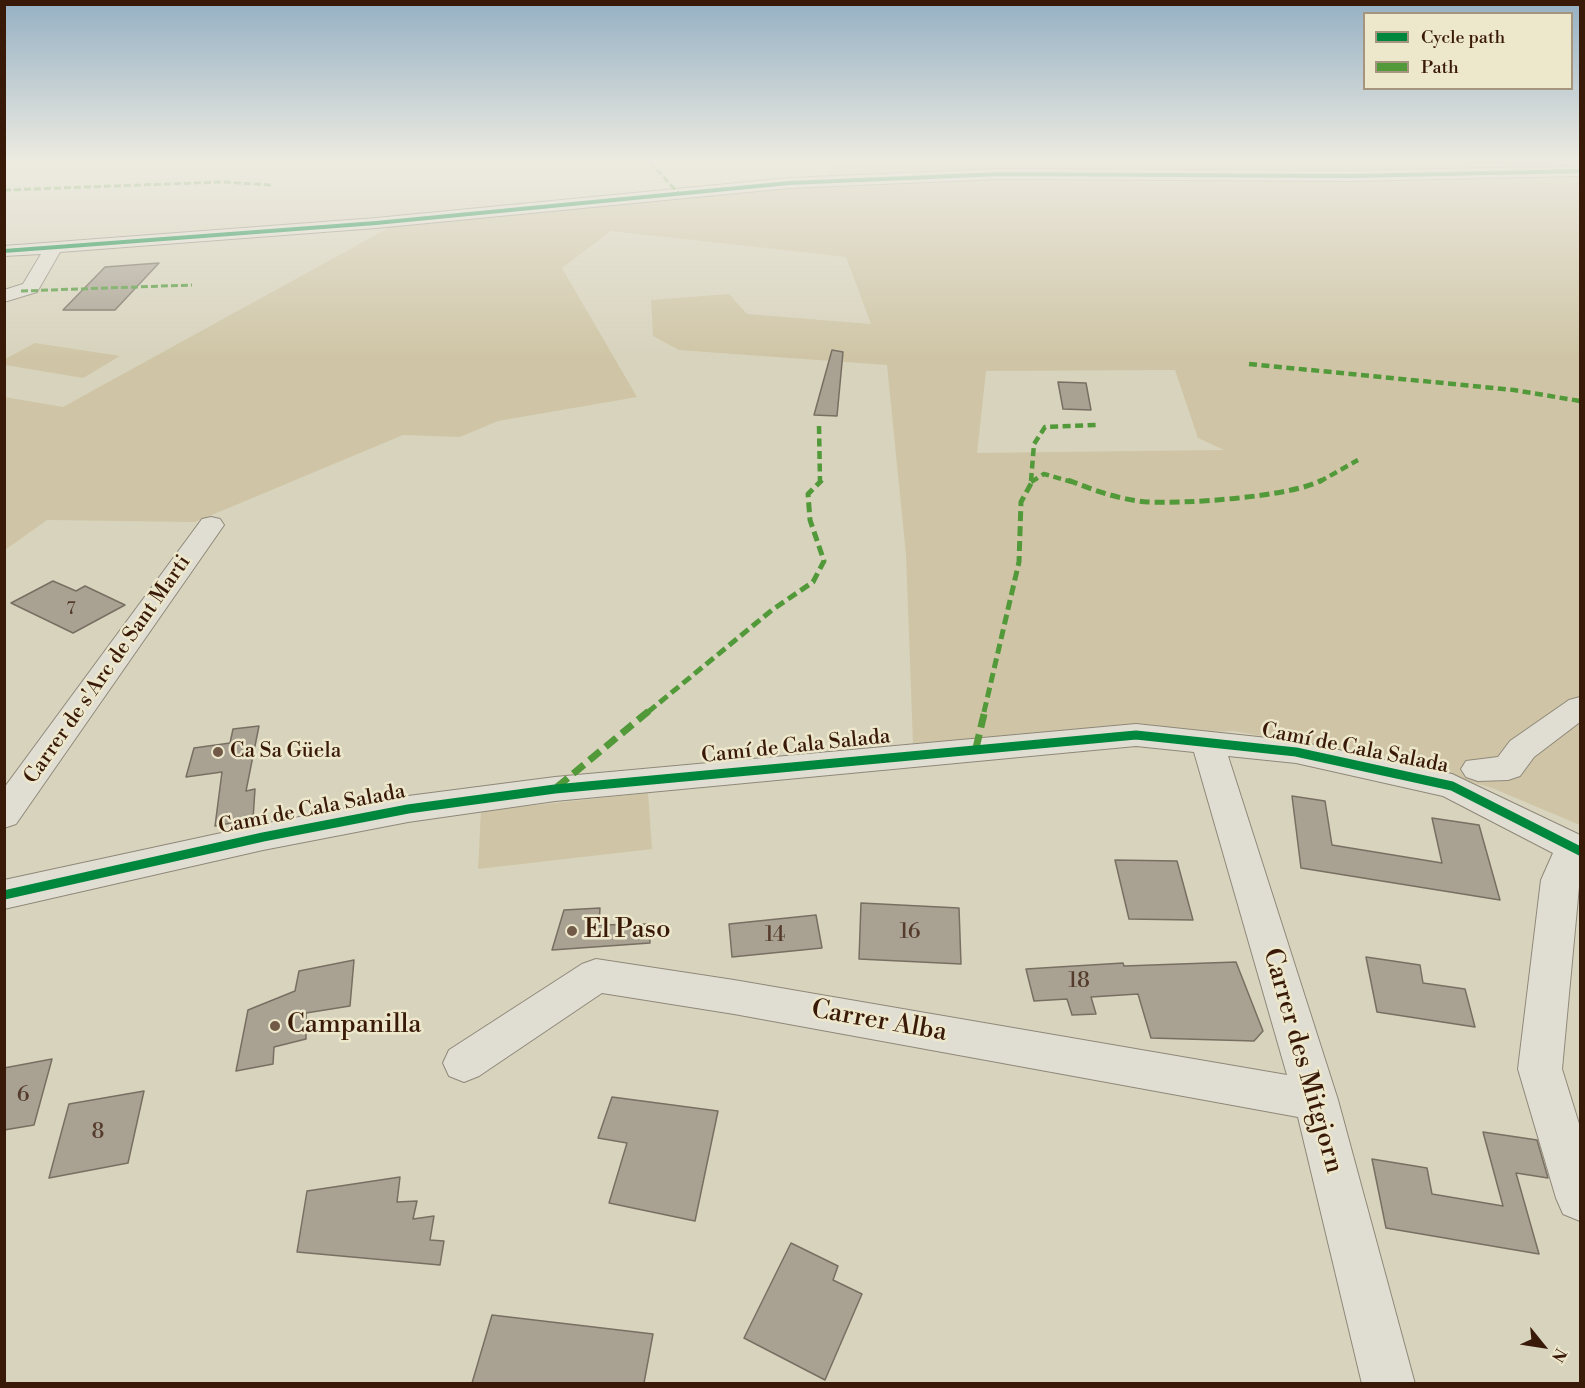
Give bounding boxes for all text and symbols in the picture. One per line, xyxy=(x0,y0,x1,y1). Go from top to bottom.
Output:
legend xyxy=(1363,12,1573,90)
text: Cycle path xyxy=(1421,26,1505,49)
text: Path xyxy=(1421,56,1459,79)
street label: Carrer de s'Arc de Sant Marti xyxy=(19,551,197,789)
house number: 7 xyxy=(66,599,76,621)
street label: Camí de Cala Salada xyxy=(1259,719,1451,779)
street label: Camí de Cala Salada xyxy=(700,725,892,769)
place label: Ca Sa Güela xyxy=(230,739,341,765)
marker: Ca Sa Güela xyxy=(211,745,225,759)
street label: Camí de Cala Salada xyxy=(216,780,408,840)
place label: El Paso xyxy=(584,915,671,947)
house number: 16 xyxy=(899,920,921,946)
house number: 14 xyxy=(765,923,785,949)
marker: El Paso xyxy=(565,924,579,938)
street label: Carrer des Mitgjorn xyxy=(1255,945,1349,1177)
house number: 18 xyxy=(1068,969,1090,995)
street label: Carrer Alba xyxy=(809,995,949,1049)
place label: Campanilla xyxy=(287,1010,421,1042)
marker: Campanilla xyxy=(268,1019,282,1033)
house number: 6 xyxy=(17,1083,29,1109)
house number: 8 xyxy=(92,1120,104,1146)
north arrow xyxy=(1513,1316,1573,1376)
text: N xyxy=(1547,1345,1570,1365)

